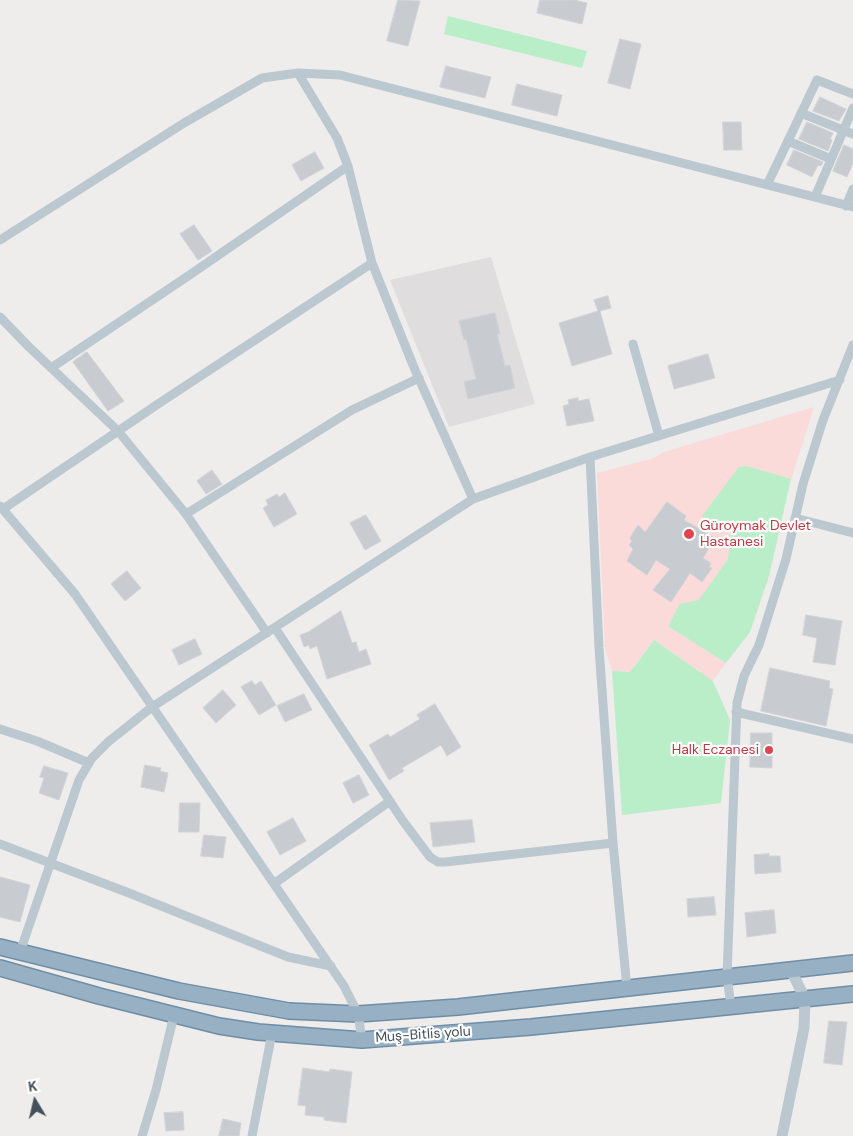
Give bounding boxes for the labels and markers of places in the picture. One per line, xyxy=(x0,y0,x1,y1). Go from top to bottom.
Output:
place label: Güroymak Devlet Hastanesi xyxy=(700,518,811,550)
marker: Güroymak Devlet Hastanesi xyxy=(682,527,696,541)
place label: Halk Eczanesi xyxy=(672,742,759,758)
marker: Halk Eczanesi xyxy=(763,744,775,756)

